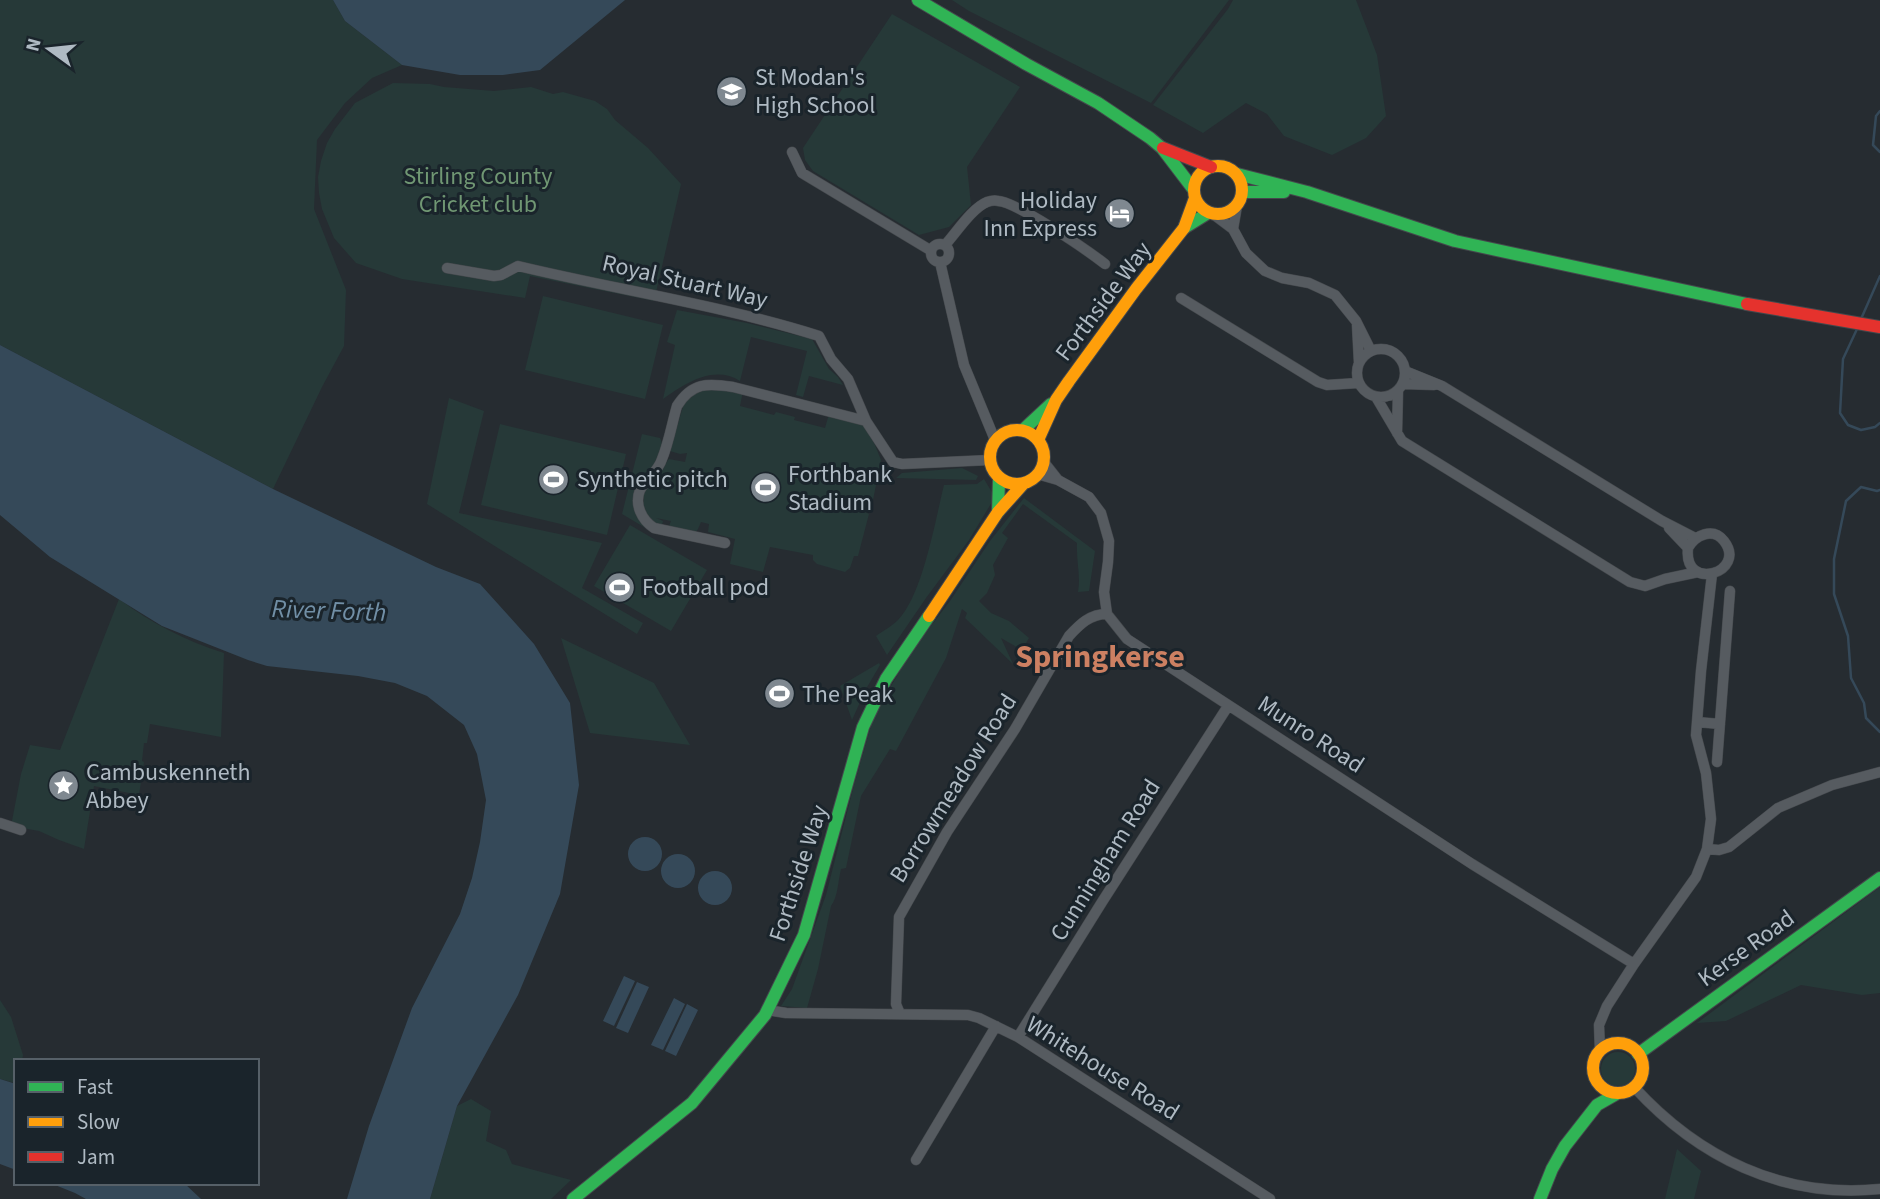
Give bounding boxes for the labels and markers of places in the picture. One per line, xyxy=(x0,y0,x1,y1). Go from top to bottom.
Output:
place label: St Modan's High School xyxy=(755,60,875,123)
school or university icon: St Modan's High School xyxy=(715,74,749,108)
place label: Holiday Inn Express xyxy=(984,183,1097,246)
hotel icon: Holiday Inn Express xyxy=(1103,197,1137,231)
place label: Forthbank Stadium xyxy=(788,457,892,520)
sports icon: Synthetic pitch xyxy=(537,462,571,496)
place label: Synthetic pitch xyxy=(577,462,728,497)
sports icon: Forthbank Stadium xyxy=(748,471,782,505)
sports icon: Football pod xyxy=(602,570,636,604)
place label: Football pod xyxy=(642,570,769,605)
sports icon: The Peak xyxy=(762,677,796,711)
place label: The Peak xyxy=(802,677,893,712)
place label: Cambuskenneth Abbey xyxy=(86,755,251,818)
place icon: Cambuskenneth Abbey xyxy=(46,769,80,803)

